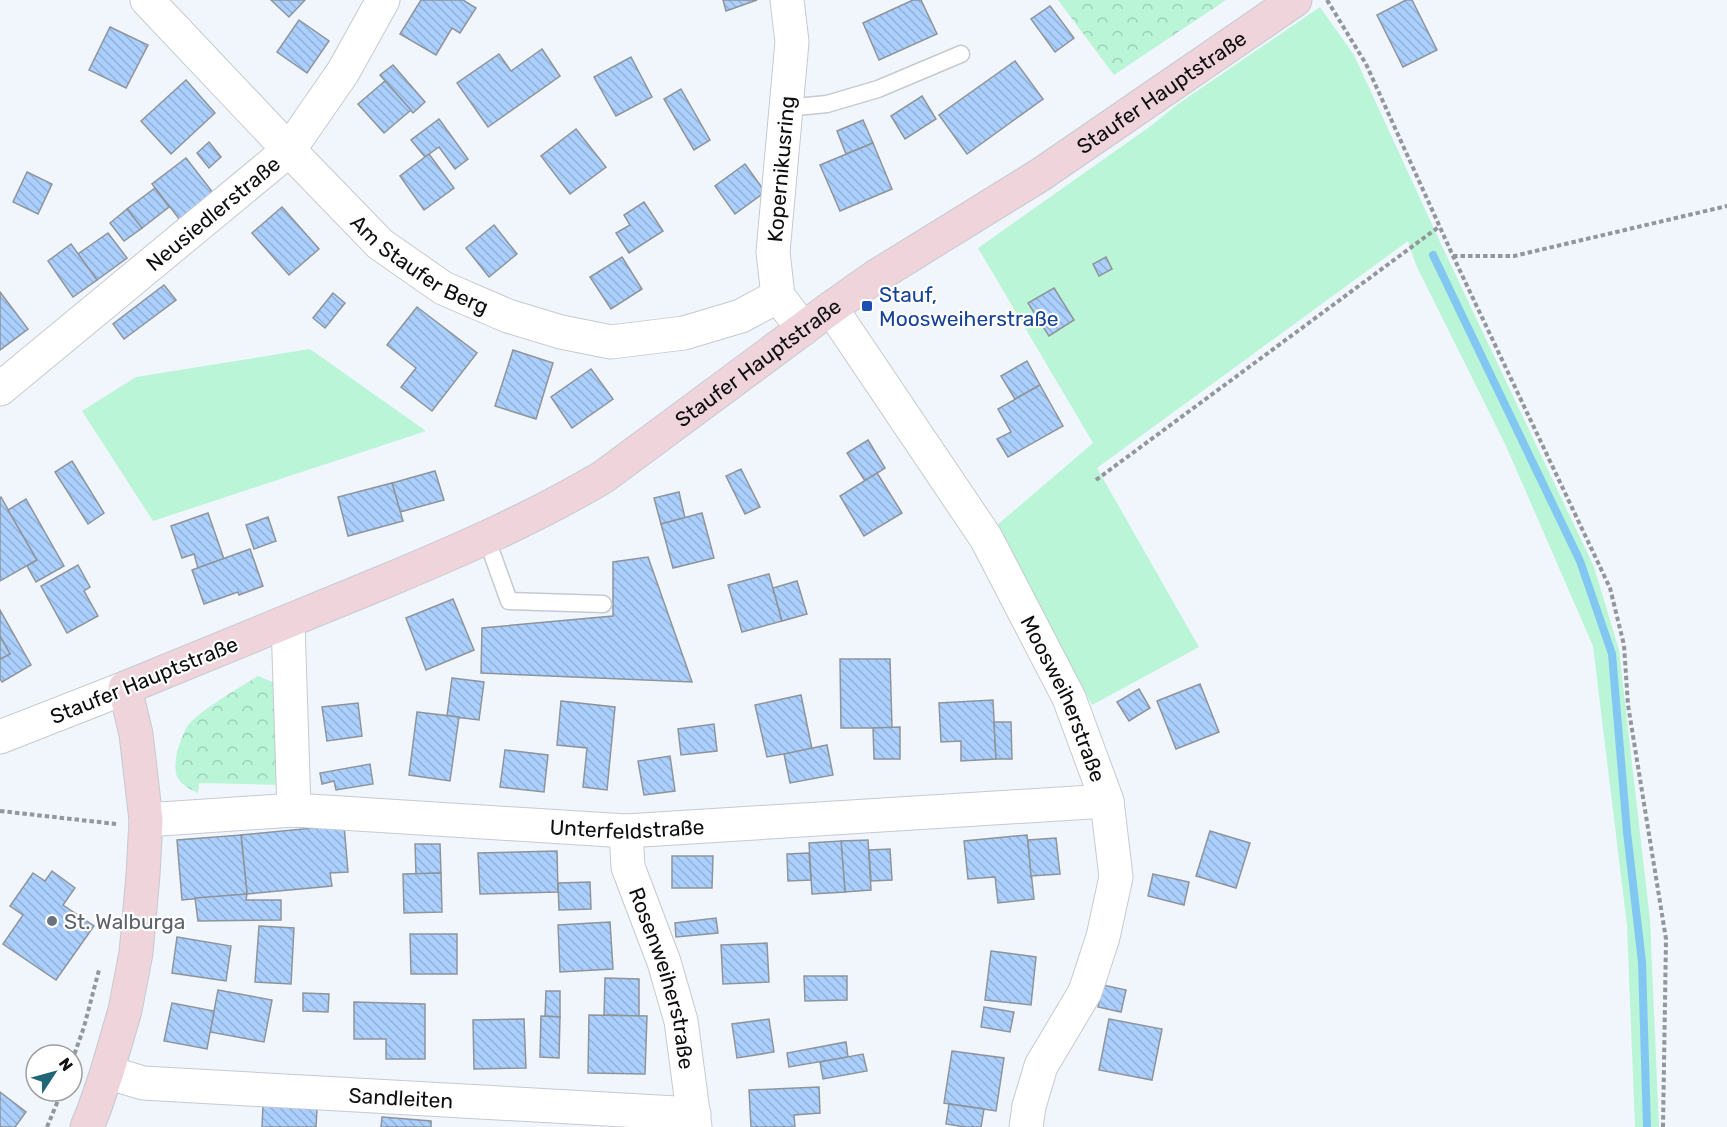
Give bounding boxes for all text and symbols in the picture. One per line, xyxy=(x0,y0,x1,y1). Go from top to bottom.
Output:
street label: Staufer Hauptstraße xyxy=(1072,25,1251,159)
street label: Kopernikusring xyxy=(762,95,800,243)
street label: Neusiedlerstraße xyxy=(141,150,285,276)
street label: Am Staufer Berg xyxy=(346,209,493,319)
place label: Stauf, Moosweiherstraße xyxy=(879,282,1059,331)
street label: Staufer Hauptstraße xyxy=(670,293,846,432)
marker: Stauf, Moosweiherstraße xyxy=(860,299,874,313)
street label: Moosweiherstraße xyxy=(1016,611,1111,785)
street label: Staufer Hauptstraße xyxy=(47,631,241,729)
street label: Unterfeldstraße xyxy=(549,814,705,844)
street label: Rosenweiherstraße xyxy=(624,883,700,1071)
place label: St. Walburga xyxy=(64,909,185,934)
marker: St. Walburga xyxy=(45,914,59,928)
north arrow xyxy=(24,1043,84,1103)
text: N xyxy=(55,1054,77,1075)
street label: Sandleiten xyxy=(348,1082,454,1113)

